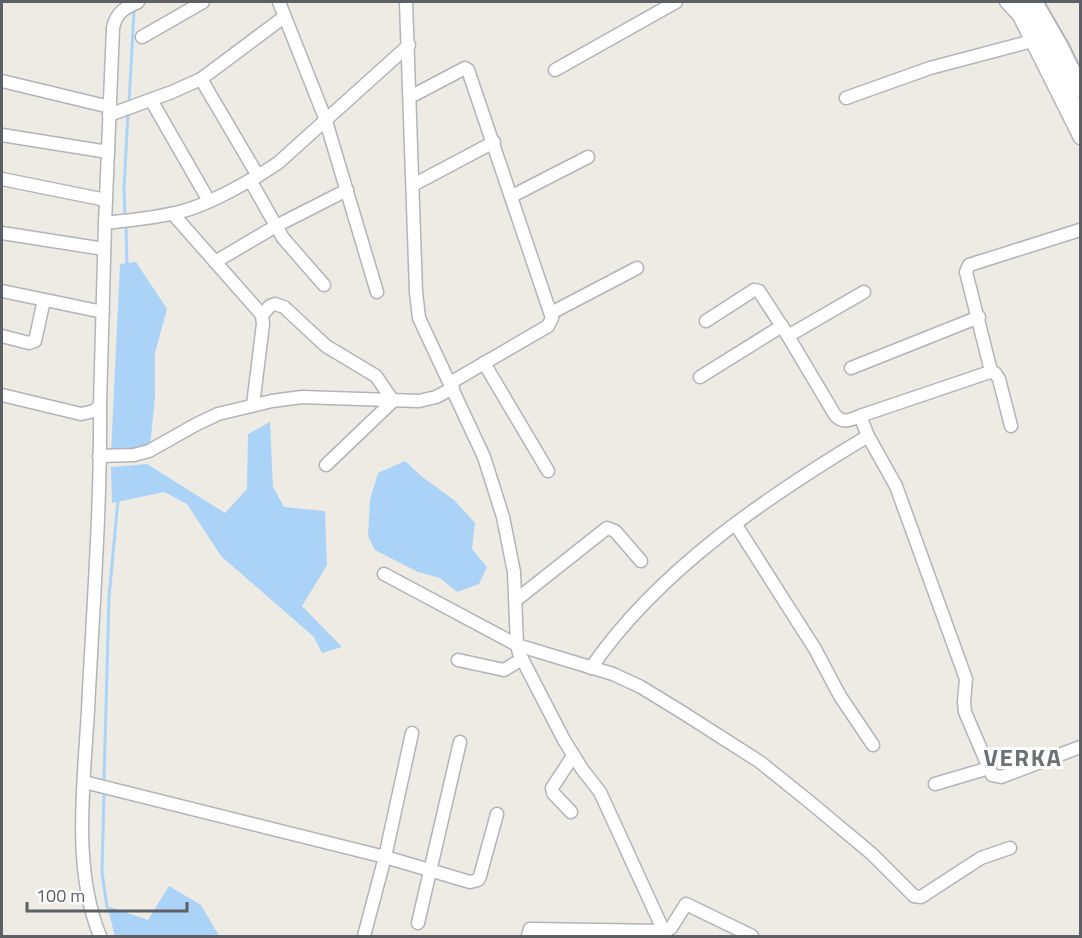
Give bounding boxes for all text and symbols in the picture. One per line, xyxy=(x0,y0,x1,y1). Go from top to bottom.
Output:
district label: VERKA xyxy=(984,739,1062,775)
scale bar xyxy=(27,875,188,913)
text: 100 m xyxy=(36,882,85,909)

